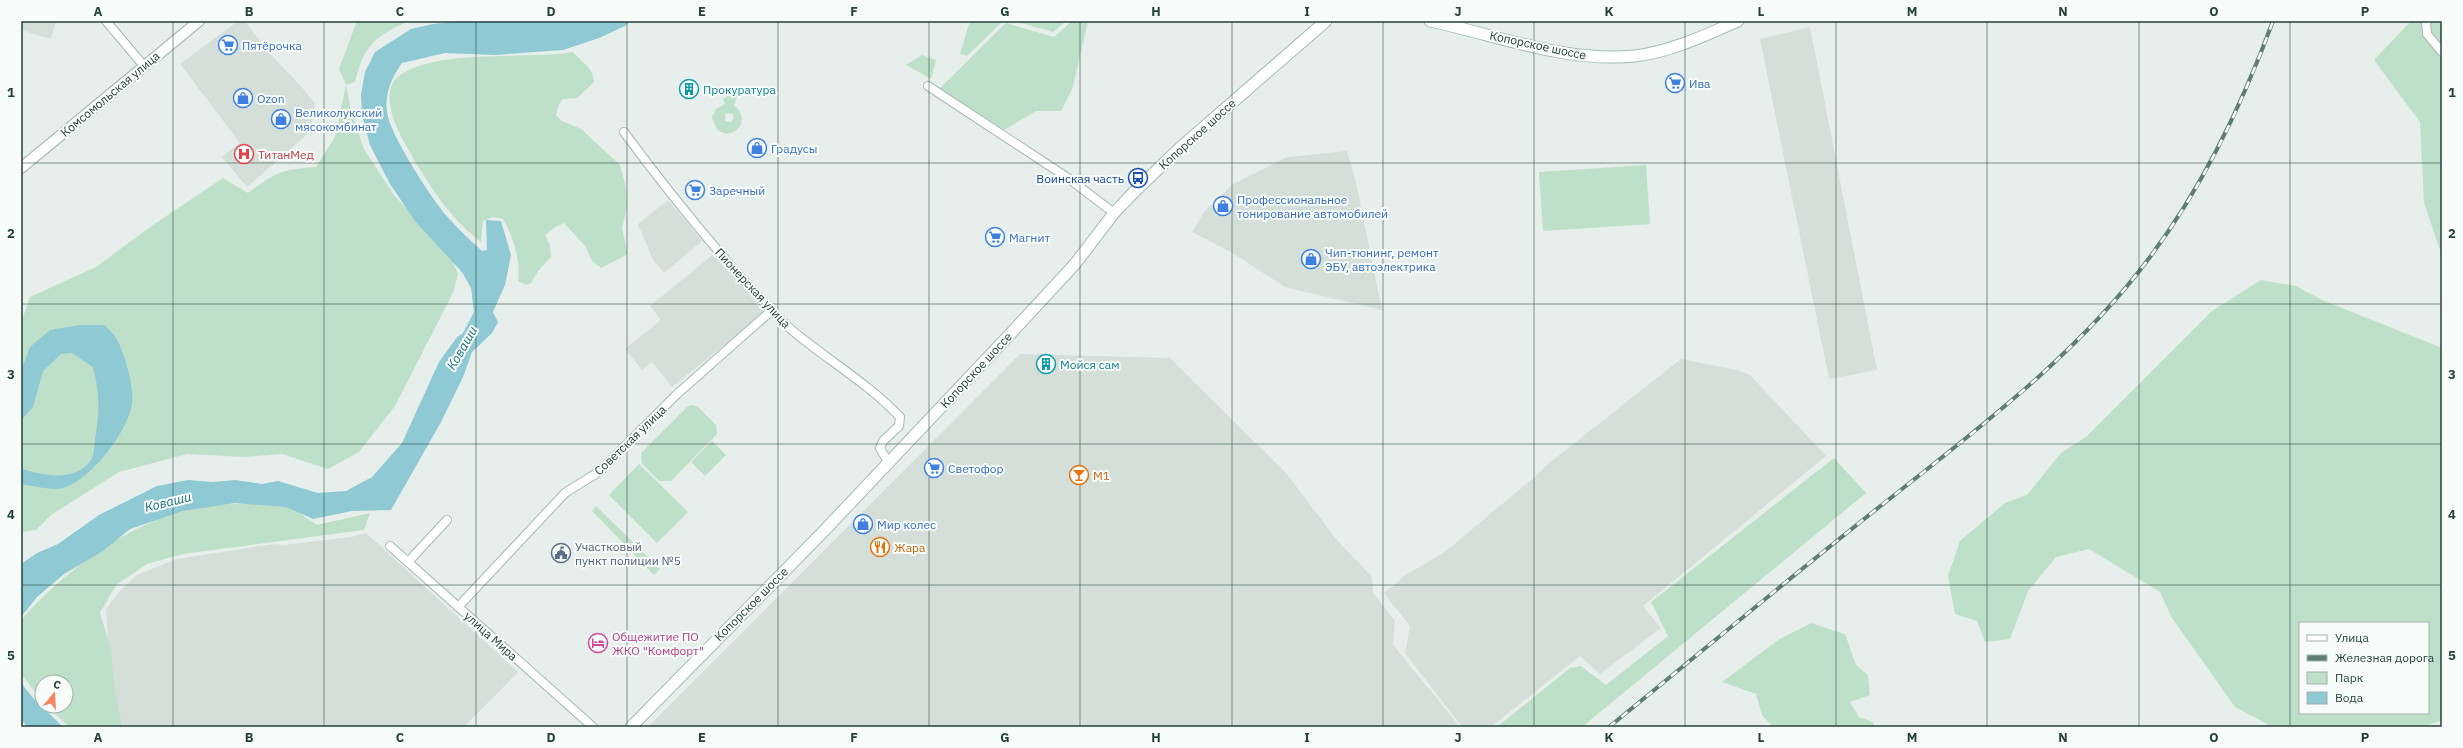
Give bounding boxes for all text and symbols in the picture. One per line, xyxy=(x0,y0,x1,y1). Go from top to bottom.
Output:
text: A xyxy=(94,3,103,20)
text: B xyxy=(245,3,254,20)
text: C xyxy=(396,3,405,20)
text: D xyxy=(546,3,556,20)
text: E xyxy=(698,3,706,20)
text: F xyxy=(850,3,858,20)
text: G xyxy=(1000,3,1010,20)
text: H xyxy=(1151,3,1161,20)
text: I xyxy=(1304,3,1310,20)
text: J xyxy=(1454,3,1462,20)
text: K xyxy=(1604,3,1614,20)
text: L xyxy=(1758,3,1765,20)
text: M xyxy=(1907,3,1917,20)
text: N xyxy=(2058,3,2068,20)
text: O xyxy=(2209,3,2219,20)
text: P xyxy=(2361,3,2370,20)
street label: Копорское шоссе xyxy=(1488,27,1588,63)
supermarket icon: Пятёрочка xyxy=(217,34,239,56)
place label: Пятёрочка xyxy=(242,38,302,53)
street label: Комсомольская улица xyxy=(57,48,163,140)
supermarket icon: Ива xyxy=(1664,72,1686,94)
place label: Ива xyxy=(1689,76,1711,91)
building icon: Прокуратура xyxy=(678,78,700,100)
place label: Прокуратура xyxy=(703,82,776,97)
text: 1 xyxy=(7,84,15,101)
text: 1 xyxy=(2448,84,2456,101)
shop icon: Ozon xyxy=(232,87,254,109)
place label: Ozon xyxy=(257,91,284,106)
street label: Копорское шоссе xyxy=(1155,95,1239,172)
place label: Великолукский мясокомбинат xyxy=(295,105,382,134)
shop icon: Великолукский мясокомбинат xyxy=(270,108,292,130)
shop icon: Градусы xyxy=(746,137,768,159)
place label: Градусы xyxy=(771,141,818,156)
hospital icon: ТитанМед xyxy=(233,143,255,165)
place label: ТитанМед xyxy=(258,147,314,162)
bus stop icon: Воинская часть xyxy=(1127,167,1149,189)
place label: Воинская часть xyxy=(1036,171,1124,186)
supermarket icon: Заречный xyxy=(684,179,706,201)
place label: Заречный xyxy=(709,183,765,198)
place label: Профессиональное тонирование автомобилей xyxy=(1237,192,1388,221)
shop icon: Профессиональное тонирование автомобилей xyxy=(1212,195,1234,217)
text: 2 xyxy=(7,225,15,242)
text: 2 xyxy=(2448,225,2456,242)
supermarket icon: Магнит xyxy=(984,226,1006,248)
place label: Магнит xyxy=(1009,230,1050,245)
street label: Пионерская улица xyxy=(712,245,794,332)
place label: Чип-тюнинг, ремонт ЭБУ, автоэлектрика xyxy=(1325,245,1439,274)
shop icon: Чип-тюнинг, ремонт ЭБУ, автоэлектрика xyxy=(1300,248,1322,270)
water label: Коваши xyxy=(443,323,481,373)
street label: Копорское шоссе xyxy=(937,329,1015,411)
building icon: Мойся сам xyxy=(1035,353,1057,375)
place label: Мойся сам xyxy=(1060,357,1120,372)
text: 3 xyxy=(7,366,15,383)
text: 3 xyxy=(2448,366,2456,383)
street label: Советская улица xyxy=(591,401,670,478)
supermarket icon: Светофор xyxy=(923,457,945,479)
place label: Светофор xyxy=(948,461,1004,476)
bar icon: М1 xyxy=(1068,464,1090,486)
place label: М1 xyxy=(1093,468,1110,483)
water label: Коваши xyxy=(143,488,193,516)
text: 4 xyxy=(7,506,15,523)
text: 4 xyxy=(2448,506,2456,523)
shop icon: Мир колес xyxy=(852,513,874,535)
place label: Мир колес xyxy=(877,517,936,532)
restaurant icon: Жара xyxy=(869,536,891,558)
place label: Участковый пункт полиции №5 xyxy=(575,539,681,568)
place label: Жара xyxy=(894,540,926,555)
public building icon: Участковый пункт полиции №5 xyxy=(550,542,572,564)
street label: Копорское шоссе xyxy=(711,564,791,644)
street label: улица Мира xyxy=(461,608,521,664)
legend xyxy=(2299,622,2429,714)
place label: Общежитие ПО ЖКО "Комфорт" xyxy=(612,629,704,658)
text: Улица xyxy=(2335,630,2369,645)
hotel icon: Общежитие ПО ЖКО "Комфорт" xyxy=(587,632,609,654)
text: 5 xyxy=(7,647,15,664)
text: 5 xyxy=(2448,647,2456,664)
text: Железная дорога xyxy=(2335,650,2435,665)
text: Парк xyxy=(2335,670,2364,685)
north arrow xyxy=(34,674,74,714)
text: С xyxy=(52,677,63,692)
text: Вода xyxy=(2335,690,2364,705)
text: A xyxy=(94,729,103,746)
text: B xyxy=(245,729,254,746)
text: C xyxy=(396,729,405,746)
text: D xyxy=(546,729,556,746)
text: E xyxy=(698,729,706,746)
text: F xyxy=(850,729,858,746)
text: G xyxy=(1000,729,1010,746)
text: H xyxy=(1151,729,1161,746)
text: I xyxy=(1304,729,1310,746)
text: J xyxy=(1454,729,1462,746)
text: K xyxy=(1604,729,1614,746)
text: L xyxy=(1758,729,1765,746)
text: M xyxy=(1907,729,1917,746)
text: N xyxy=(2058,729,2068,746)
text: O xyxy=(2209,729,2219,746)
text: P xyxy=(2361,729,2370,746)

